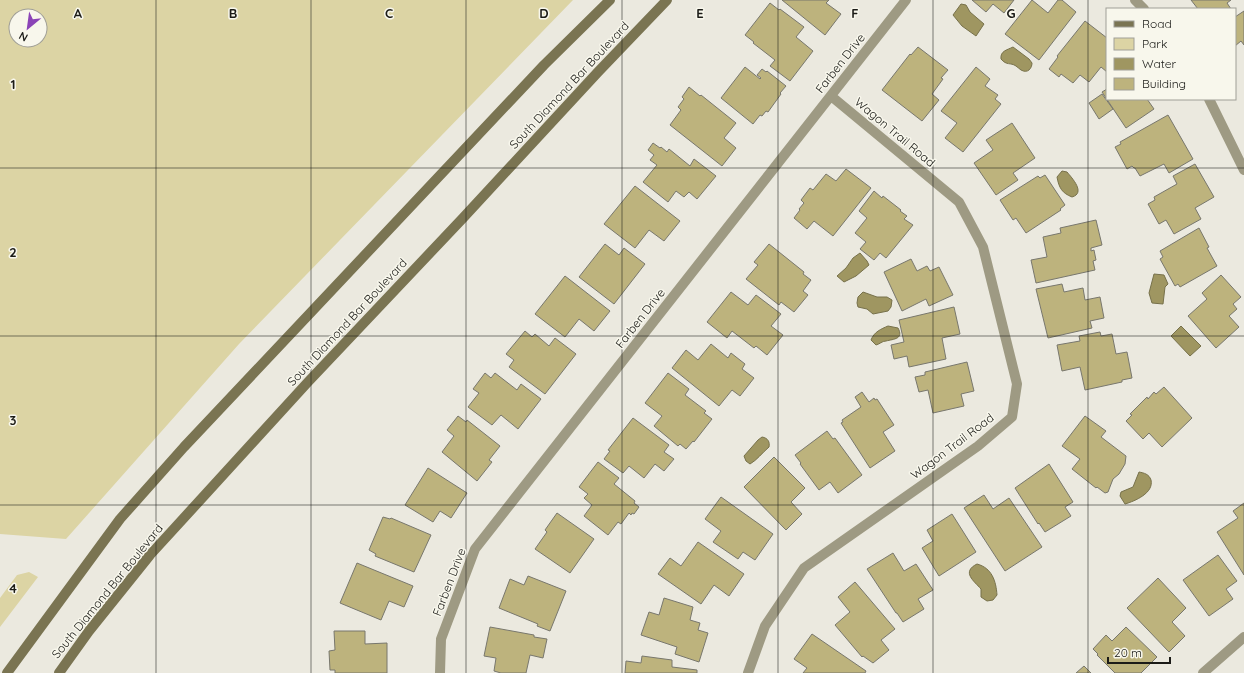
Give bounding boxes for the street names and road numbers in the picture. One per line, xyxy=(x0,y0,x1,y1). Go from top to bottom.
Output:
street label: South Diamond Bar Boulevard xyxy=(506,18,632,152)
street label: Farben Drive xyxy=(812,30,868,96)
street label: Wagon Trail Road xyxy=(852,94,938,170)
street label: South Diamond Bar Boulevard xyxy=(284,255,410,389)
street label: Farben Drive xyxy=(612,285,668,351)
street label: Wagon Trail Road xyxy=(908,410,996,482)
street label: South Diamond Bar Boulevard xyxy=(48,521,166,661)
street label: Farben Drive xyxy=(429,546,469,618)

